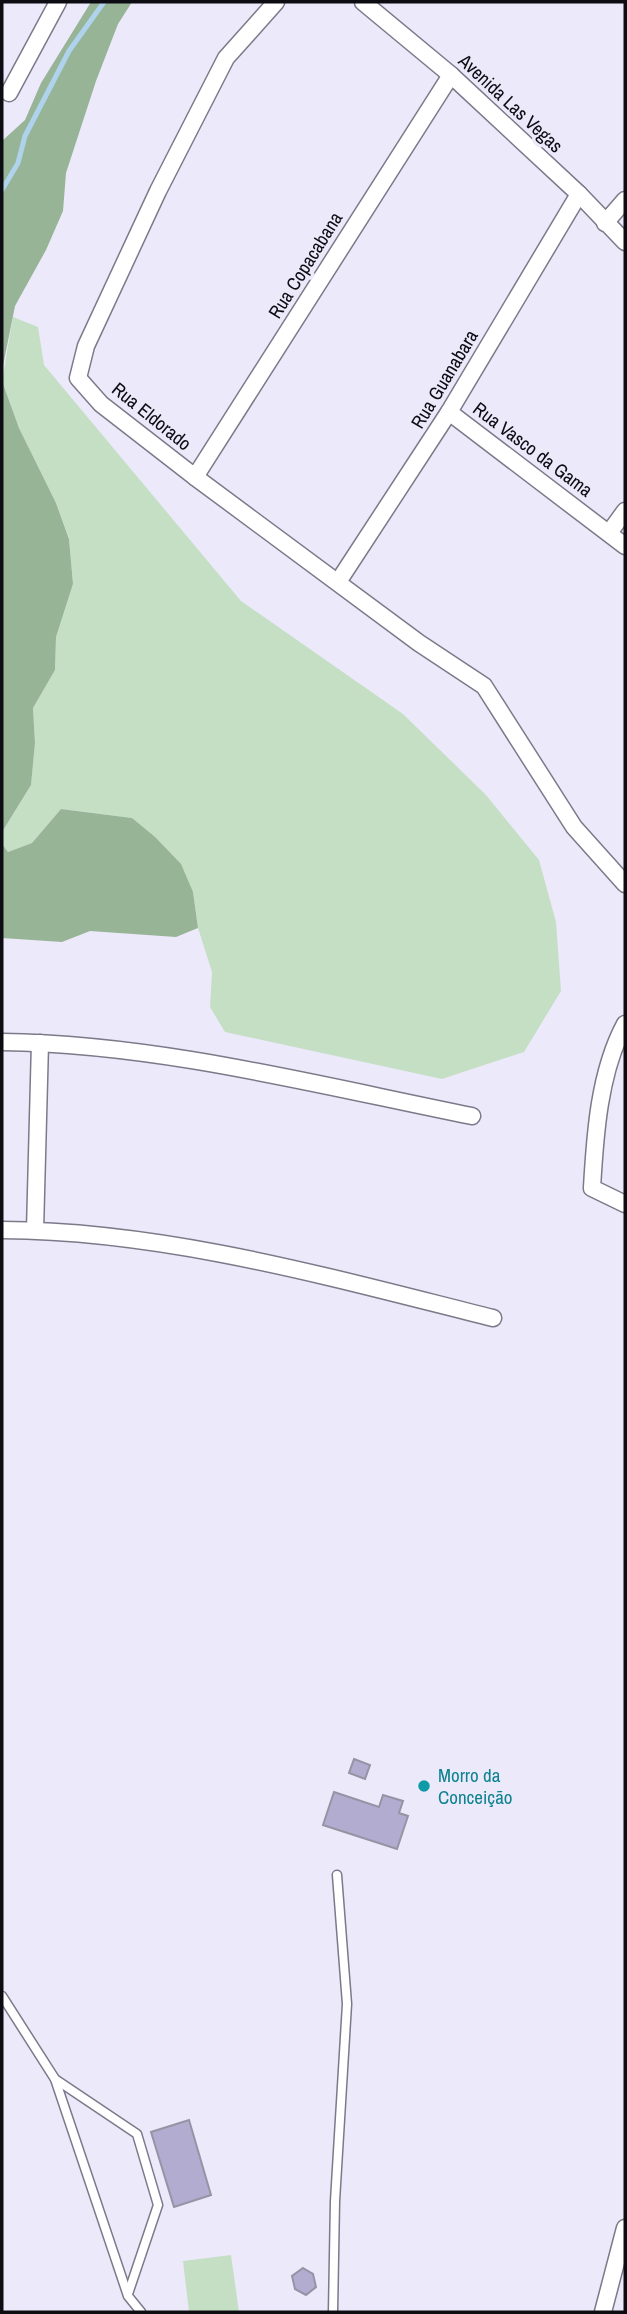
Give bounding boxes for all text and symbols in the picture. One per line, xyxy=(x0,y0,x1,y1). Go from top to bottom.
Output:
street label: Avenida Las Vegas xyxy=(452,47,569,158)
street label: Rua Copacabana xyxy=(262,206,348,323)
street label: Rua Guanabara xyxy=(404,325,484,433)
street label: Rua Eldorado xyxy=(107,376,197,456)
street label: Rua Vasco da Gama xyxy=(468,395,598,503)
place label: Morro da Conceição xyxy=(438,1762,512,1810)
marker: Morro da Conceição xyxy=(416,1778,432,1794)

